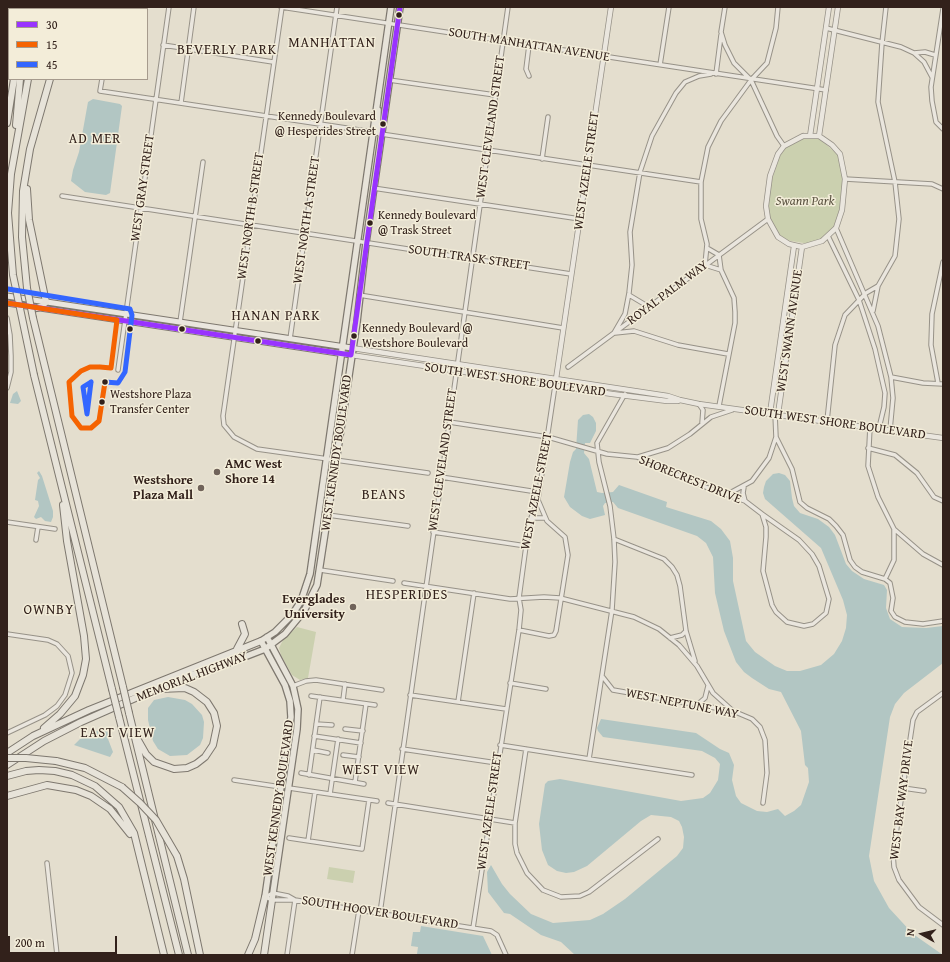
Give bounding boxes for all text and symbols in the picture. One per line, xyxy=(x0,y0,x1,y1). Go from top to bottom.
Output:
legend xyxy=(8,8,148,80)
unlabelled marker xyxy=(394,10,404,20)
text: 30 xyxy=(46,16,58,33)
street label: SOUTH MANHATTAN AVENUE xyxy=(447,25,611,65)
district label: MANHATTAN xyxy=(288,35,376,51)
text: 15 xyxy=(46,36,58,53)
district label: BEVERLY PARK xyxy=(177,42,277,58)
street label: WEST CLEVELAND STREET xyxy=(473,55,509,199)
text: 45 xyxy=(46,56,58,73)
place label: Kennedy Boulevard @ Hesperides Street xyxy=(275,110,376,138)
street label: WEST AZEELE STREET xyxy=(571,111,603,231)
marker: Kennedy Boulevard @ Hesperides Street xyxy=(378,119,388,129)
district label: AD MER xyxy=(69,131,121,147)
street label: WEST GRAY STREET xyxy=(128,133,158,243)
street label: WEST NORTH B STREET xyxy=(234,151,268,281)
street label: WEST NORTH A STREET xyxy=(290,155,324,285)
park label: Swann Park xyxy=(775,194,835,210)
place label: Kennedy Boulevard @ Trask Street xyxy=(378,209,476,237)
marker: Kennedy Boulevard @ Trask Street xyxy=(365,218,375,228)
street label: SOUTH TRASK STREET xyxy=(407,242,531,274)
street label: ROYAL PALM WAY xyxy=(624,257,712,329)
street label: WEST SWANN AVENUE xyxy=(774,269,806,393)
district label: HANAN PARK xyxy=(231,308,321,324)
place label: Kennedy Boulevard @ Westshore Boulevard xyxy=(362,322,473,350)
unlabelled marker xyxy=(125,324,135,334)
unlabelled marker xyxy=(177,324,187,334)
marker: Kennedy Boulevard @ Westshore Boulevard xyxy=(349,331,359,341)
unlabelled marker xyxy=(253,336,263,346)
street label: SOUTH WEST SHORE BOULEVARD xyxy=(423,360,607,400)
street label: WEST KENNEDY BOULEVARD xyxy=(318,374,356,532)
unlabelled marker xyxy=(100,377,110,387)
place label: Westshore Plaza Transfer Center xyxy=(110,388,191,416)
street label: WEST CLEVELAND STREET xyxy=(425,388,461,532)
marker: Westshore Plaza Transfer Center xyxy=(97,397,107,407)
street label: SOUTH WEST SHORE BOULEVARD xyxy=(743,403,927,443)
street label: WEST AZEELE STREET xyxy=(518,431,556,551)
street label: SHORECREST DRIVE xyxy=(637,452,743,508)
place label: AMC West Shore 14 xyxy=(225,457,282,488)
marker: AMC West Shore 14 xyxy=(212,467,222,477)
place label: Westshore Plaza Mall xyxy=(133,473,193,504)
marker: Westshore Plaza Mall xyxy=(196,483,206,493)
district label: BEANS xyxy=(362,487,406,503)
district label: HESPERIDES xyxy=(366,587,448,603)
place label: Everglades University xyxy=(282,592,345,623)
district label: OWNBY xyxy=(24,602,74,618)
marker: Everglades University xyxy=(348,602,358,612)
street label: MEMORIAL HIGHWAY xyxy=(134,649,250,705)
street label: WEST NEPTUNE WAY xyxy=(624,685,740,723)
street label: WEST KENNEDY BOULEVARD xyxy=(260,719,298,877)
district label: EAST VIEW xyxy=(81,725,155,741)
street label: WEST BAY WAY DRIVE xyxy=(887,739,917,861)
street label: WEST AZEELE STREET xyxy=(474,751,506,871)
district label: WEST VIEW xyxy=(342,762,420,778)
street label: SOUTH HOOVER BOULEVARD xyxy=(301,893,459,933)
north arrow xyxy=(902,914,942,954)
scale bar xyxy=(10,928,119,954)
text: N xyxy=(902,928,919,937)
text: 200 m xyxy=(15,934,45,951)

